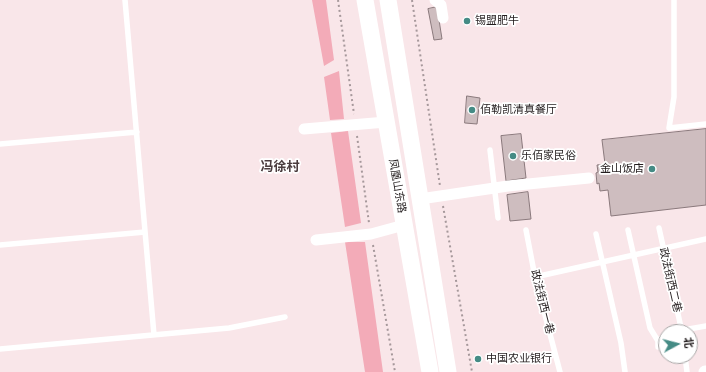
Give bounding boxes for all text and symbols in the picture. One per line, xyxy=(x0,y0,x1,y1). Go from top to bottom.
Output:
place label: 锡盟肥牛 xyxy=(475,14,519,28)
marker: 锡盟肥牛 xyxy=(462,16,472,26)
place label: 佰勒凯清真餐厅 xyxy=(480,103,557,117)
marker: 佰勒凯清真餐厅 xyxy=(467,105,477,115)
place label: 乐佰家民俗 xyxy=(521,149,576,163)
marker: 乐佰家民俗 xyxy=(508,151,518,161)
street label: 凤凰山东路 xyxy=(386,158,408,214)
district label: 冯徐村 xyxy=(261,159,299,175)
place label: 金山饭店 xyxy=(600,162,644,176)
marker: 金山饭店 xyxy=(647,164,657,174)
street label: 政法街西二巷 xyxy=(656,246,684,314)
street label: 政法街西一巷 xyxy=(528,268,556,336)
north arrow xyxy=(658,324,698,364)
text: 北 xyxy=(681,336,697,349)
place label: 中国农业银行 xyxy=(486,352,552,366)
marker: 中国农业银行 xyxy=(473,354,483,364)

